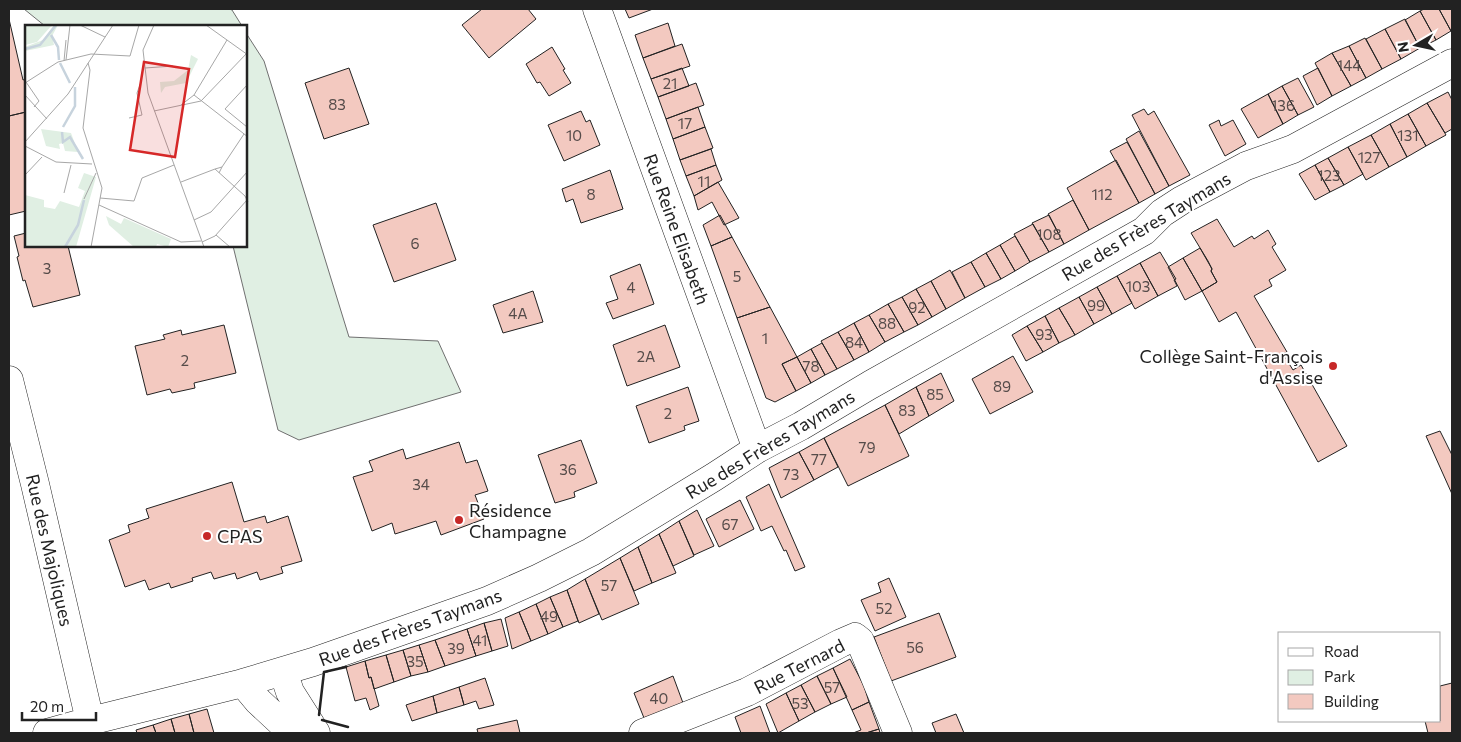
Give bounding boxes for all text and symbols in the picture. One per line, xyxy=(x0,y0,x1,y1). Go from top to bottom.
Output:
north arrow xyxy=(1391,20,1441,70)
inset map xyxy=(25,25,248,248)
text: N xyxy=(1393,41,1412,54)
house number: 144 xyxy=(1337,56,1361,74)
house number: 21 xyxy=(663,74,677,92)
house number: 83 xyxy=(328,95,346,113)
house number: 136 xyxy=(1271,96,1295,114)
house number: 17 xyxy=(678,114,692,132)
house number: 10 xyxy=(566,126,582,144)
house number: 131 xyxy=(1397,126,1419,144)
house number: 127 xyxy=(1358,148,1380,166)
street label: Rue Reine Elisabeth xyxy=(639,151,715,307)
house number: 123 xyxy=(1317,166,1341,184)
street label: Rue des Frères Taymans xyxy=(1058,167,1234,285)
house number: 11 xyxy=(698,172,710,190)
house number: 8 xyxy=(586,185,596,203)
house number: 112 xyxy=(1091,185,1113,203)
house number: 108 xyxy=(1036,225,1062,243)
house number: 6 xyxy=(410,234,420,252)
house number: 3 xyxy=(43,259,51,277)
house number: 5 xyxy=(733,267,741,285)
house number: 103 xyxy=(1126,277,1150,295)
house number: 4 xyxy=(627,278,636,296)
house number: 99 xyxy=(1087,296,1105,314)
house number: 92 xyxy=(908,298,926,316)
house number: 4A xyxy=(508,304,528,322)
house number: 88 xyxy=(878,314,896,332)
house number: 93 xyxy=(1035,325,1053,343)
house number: 1 xyxy=(762,329,768,347)
house number: 84 xyxy=(845,333,863,351)
place label: Collège Saint-François d'Assise xyxy=(1140,345,1323,388)
house number: 2A xyxy=(637,347,655,365)
house number: 2 xyxy=(181,351,189,369)
house number: 78 xyxy=(803,357,819,375)
marker: Collège Saint-François d'Assise xyxy=(1327,360,1339,372)
house number: 89 xyxy=(993,377,1011,395)
street label: Rue des Frères Taymans xyxy=(682,385,858,503)
house number: 85 xyxy=(926,385,944,403)
house number: 83 xyxy=(898,401,916,419)
house number: 2 xyxy=(664,404,672,422)
house number: 79 xyxy=(859,438,875,456)
house number: 77 xyxy=(811,450,827,468)
house number: 36 xyxy=(559,460,577,478)
house number: 73 xyxy=(783,465,799,483)
street label: Rue des Majoliques xyxy=(22,472,78,628)
house number: 34 xyxy=(412,475,430,493)
place label: Résidence Champagne xyxy=(469,499,566,542)
marker: Résidence Champagne xyxy=(453,514,465,526)
house number: 67 xyxy=(722,515,739,533)
place label: CPAS xyxy=(217,525,263,547)
marker: CPAS xyxy=(201,530,213,542)
house number: 57 xyxy=(601,576,617,594)
street label: Rue des Frères Taymans xyxy=(316,584,504,670)
house number: 52 xyxy=(876,599,892,617)
house number: 49 xyxy=(540,607,558,625)
house number: 41 xyxy=(473,631,487,649)
legend xyxy=(1278,632,1441,722)
street label: Rue Ternard xyxy=(750,634,848,698)
house number: 56 xyxy=(906,638,924,656)
house number: 39 xyxy=(447,639,465,657)
text: Road xyxy=(1324,642,1359,660)
house number: 35 xyxy=(406,652,424,670)
text: Park xyxy=(1324,667,1355,685)
house number: 57 xyxy=(824,678,840,696)
house number: 40 xyxy=(650,689,668,707)
scale bar xyxy=(22,690,96,722)
text: Building xyxy=(1324,692,1379,710)
house number: 53 xyxy=(791,694,809,712)
text: 20 m xyxy=(30,697,64,715)

